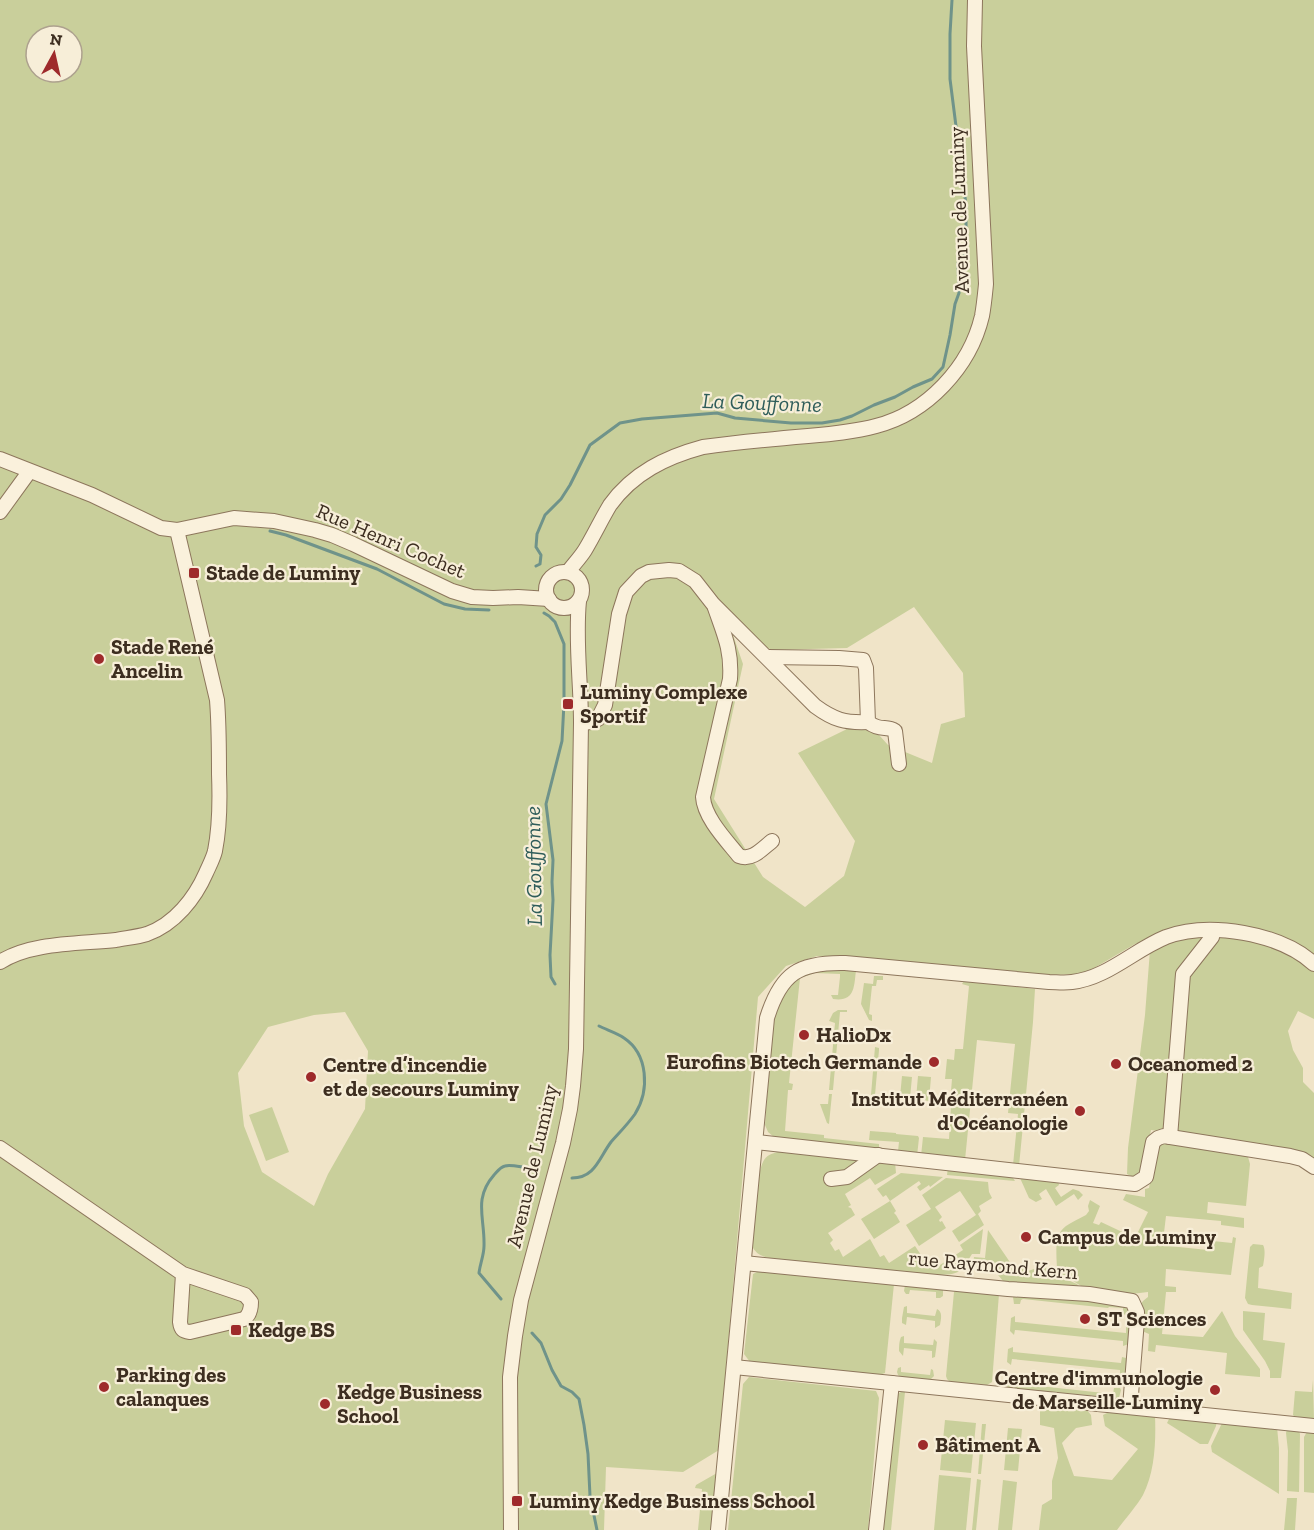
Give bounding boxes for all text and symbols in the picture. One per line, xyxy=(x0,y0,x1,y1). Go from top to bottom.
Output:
north arrow xyxy=(24,24,84,84)
text: N xyxy=(49,29,63,50)
street label: Avenue de Luminy xyxy=(943,126,974,294)
water label: La Gouffonne xyxy=(702,387,822,418)
street label: Rue Henri Cochet xyxy=(313,498,470,583)
place label: Stade de Luminy xyxy=(206,560,360,585)
marker: Stade de Luminy xyxy=(187,566,201,580)
place label: Stade René Ancelin xyxy=(111,634,214,683)
marker: Stade René Ancelin xyxy=(92,652,106,666)
place label: Luminy Complexe Sportif xyxy=(580,679,747,728)
marker: Luminy Complexe Sportif xyxy=(561,697,575,711)
water label: La Gouffonne xyxy=(519,806,548,926)
place label: HalioDx xyxy=(816,1022,891,1047)
marker: HalioDx xyxy=(797,1028,811,1042)
place label: Eurofins Biotech Germande xyxy=(666,1049,922,1074)
place label: Oceanomed 2 xyxy=(1128,1051,1253,1076)
place label: Centre d’incendie et de secours Luminy xyxy=(323,1052,519,1101)
marker: Eurofins Biotech Germande xyxy=(927,1055,941,1069)
marker: Oceanomed 2 xyxy=(1109,1057,1123,1071)
marker: Centre d’incendie et de secours Luminy xyxy=(304,1070,318,1084)
street label: Avenue de Luminy xyxy=(501,1082,563,1250)
place label: Institut Méditerranéen d'Océanologie xyxy=(851,1086,1069,1135)
marker: Institut Méditerranéen d'Océanologie xyxy=(1073,1104,1087,1118)
place label: Campus de Luminy xyxy=(1038,1224,1216,1249)
marker: Campus de Luminy xyxy=(1019,1230,1033,1244)
street label: rue Raymond Kern xyxy=(907,1245,1079,1284)
place label: ST Sciences xyxy=(1097,1306,1207,1331)
marker: ST Sciences xyxy=(1078,1312,1092,1326)
place label: Kedge BS xyxy=(248,1317,335,1342)
marker: Kedge BS xyxy=(229,1323,243,1337)
place label: Parking des calanques xyxy=(116,1362,226,1411)
place label: Centre d'immunologie de Marseille-Luminy xyxy=(995,1365,1203,1414)
place label: Kedge Business School xyxy=(337,1379,483,1428)
marker: Parking des calanques xyxy=(97,1380,111,1394)
marker: Centre d'immunologie de Marseille-Luminy xyxy=(1208,1383,1222,1397)
marker: Kedge Business School xyxy=(318,1397,332,1411)
place label: Bâtiment A xyxy=(935,1432,1041,1457)
marker: Bâtiment A xyxy=(916,1438,930,1452)
place label: Luminy Kedge Business School xyxy=(529,1488,815,1513)
marker: Luminy Kedge Business School xyxy=(510,1494,524,1508)

